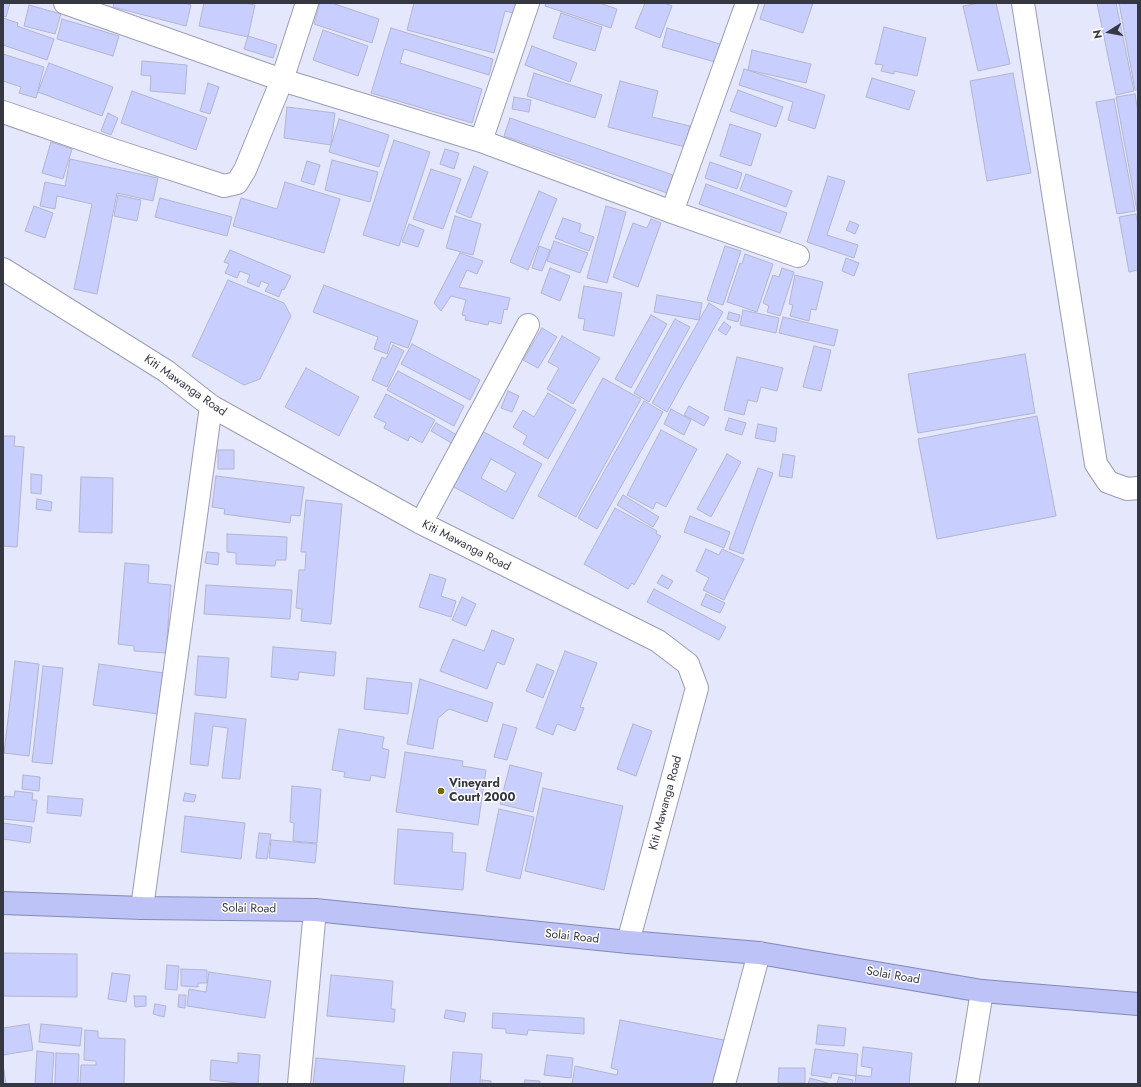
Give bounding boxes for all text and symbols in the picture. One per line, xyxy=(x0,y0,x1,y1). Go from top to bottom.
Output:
north arrow xyxy=(1089,12,1129,52)
text: N xyxy=(1089,28,1106,40)
street label: Kiti Mawanga Road xyxy=(141,352,229,420)
street label: Kiti Mawanga Road xyxy=(419,518,513,574)
street label: Kiti Mawanga Road xyxy=(646,754,686,852)
place label: Vineyard Court 2000 xyxy=(449,777,515,805)
marker: Vineyard Court 2000 xyxy=(436,786,446,796)
street label: Solai Road xyxy=(222,901,276,917)
street label: Solai Road xyxy=(544,927,600,947)
street label: Solai Road xyxy=(865,964,921,988)

